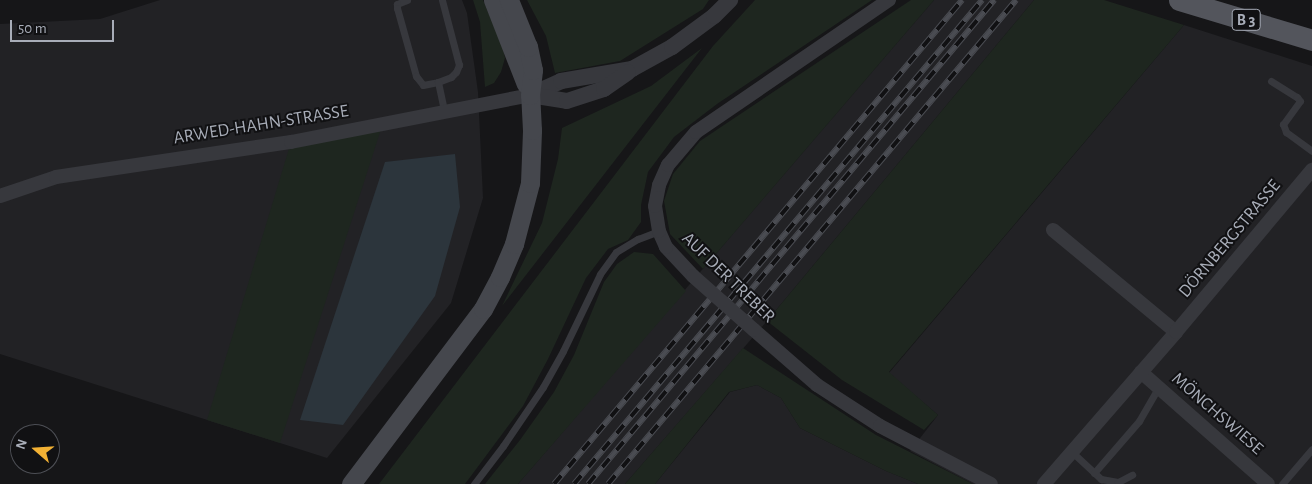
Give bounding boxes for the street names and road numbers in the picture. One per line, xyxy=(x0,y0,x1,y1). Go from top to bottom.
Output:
road number: B 3 xyxy=(1231,6,1261,34)
street label: ARWED-HAHN-STRASSE xyxy=(172,101,350,149)
street label: DÖRNBERGSTRASSE xyxy=(1174,176,1286,302)
street label: AUF DER TREBER xyxy=(677,228,779,328)
street label: MÖNCHSWIESE xyxy=(1167,368,1267,460)

